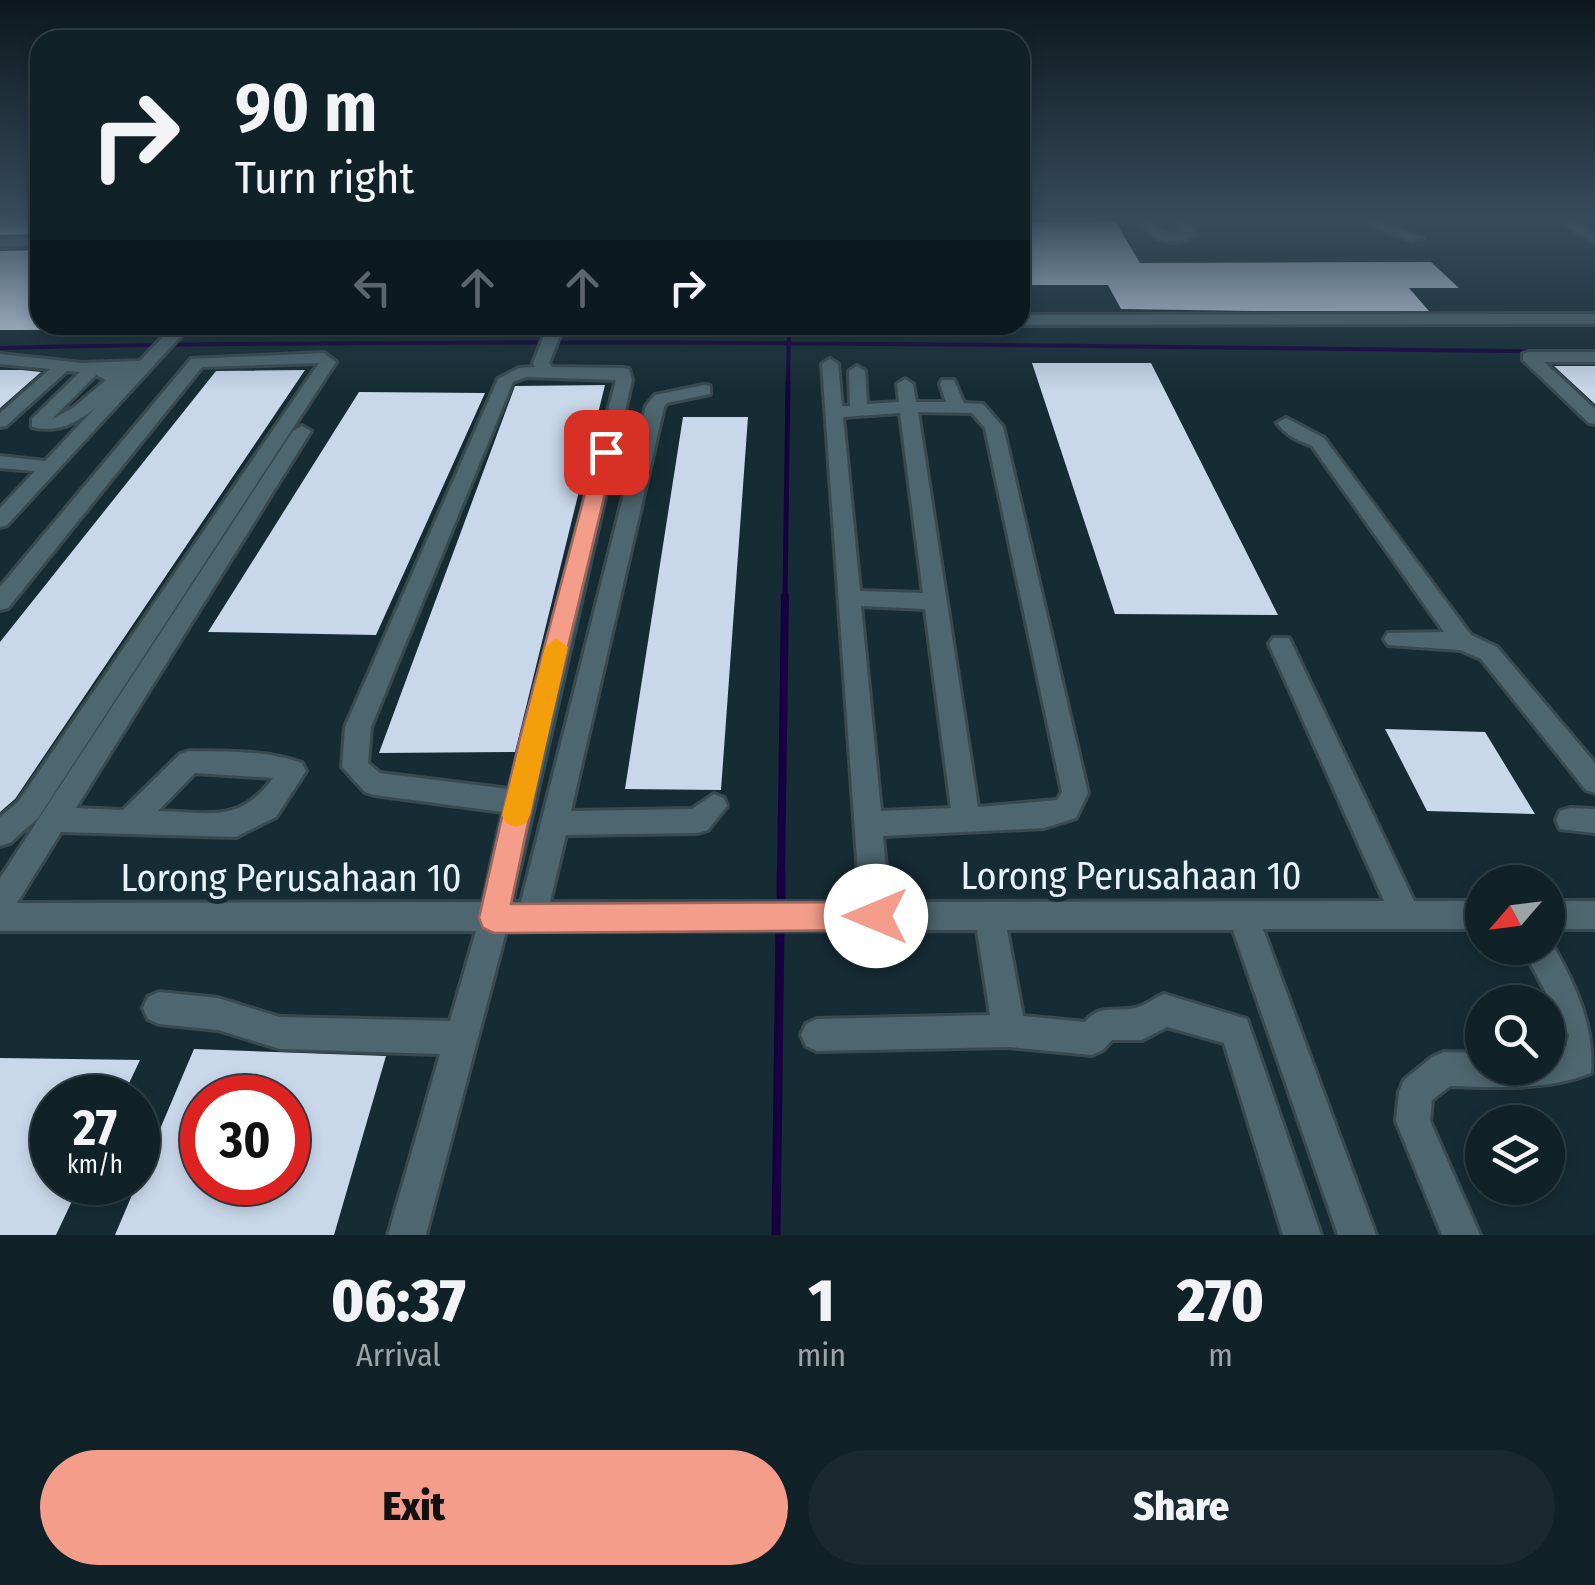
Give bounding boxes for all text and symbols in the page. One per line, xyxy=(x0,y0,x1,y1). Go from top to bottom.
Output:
text: 90 m xyxy=(235,66,377,150)
icon: right xyxy=(70,70,200,200)
text: Turn right xyxy=(235,151,414,205)
icon: left xyxy=(345,260,400,315)
icon: ahead xyxy=(450,260,505,315)
icon: ahead xyxy=(555,260,610,315)
icon: right xyxy=(660,260,715,315)
pin xyxy=(564,410,649,495)
icon: arrive xyxy=(579,425,634,480)
street label: Lorong Perusahaan 10 xyxy=(961,853,1301,899)
street label: Lorong Perusahaan 10 xyxy=(121,855,461,901)
position arrow xyxy=(824,864,928,968)
north arrow xyxy=(1465,865,1565,965)
map controls xyxy=(1465,865,1565,1205)
button: search xyxy=(1465,985,1565,1085)
speed limit sign: 30 xyxy=(180,1075,310,1205)
text: 27 xyxy=(73,1098,117,1158)
button: layers xyxy=(1465,1105,1565,1205)
text: km/h xyxy=(67,1150,123,1180)
text: 06:37 xyxy=(331,1265,466,1337)
text: 1 xyxy=(808,1265,834,1337)
text: 270 xyxy=(1177,1265,1264,1337)
text: Arrival xyxy=(356,1336,441,1374)
text: min xyxy=(797,1336,846,1374)
text: m xyxy=(1208,1336,1233,1374)
button: Exit xyxy=(40,1450,788,1565)
button: Share xyxy=(808,1450,1555,1565)

